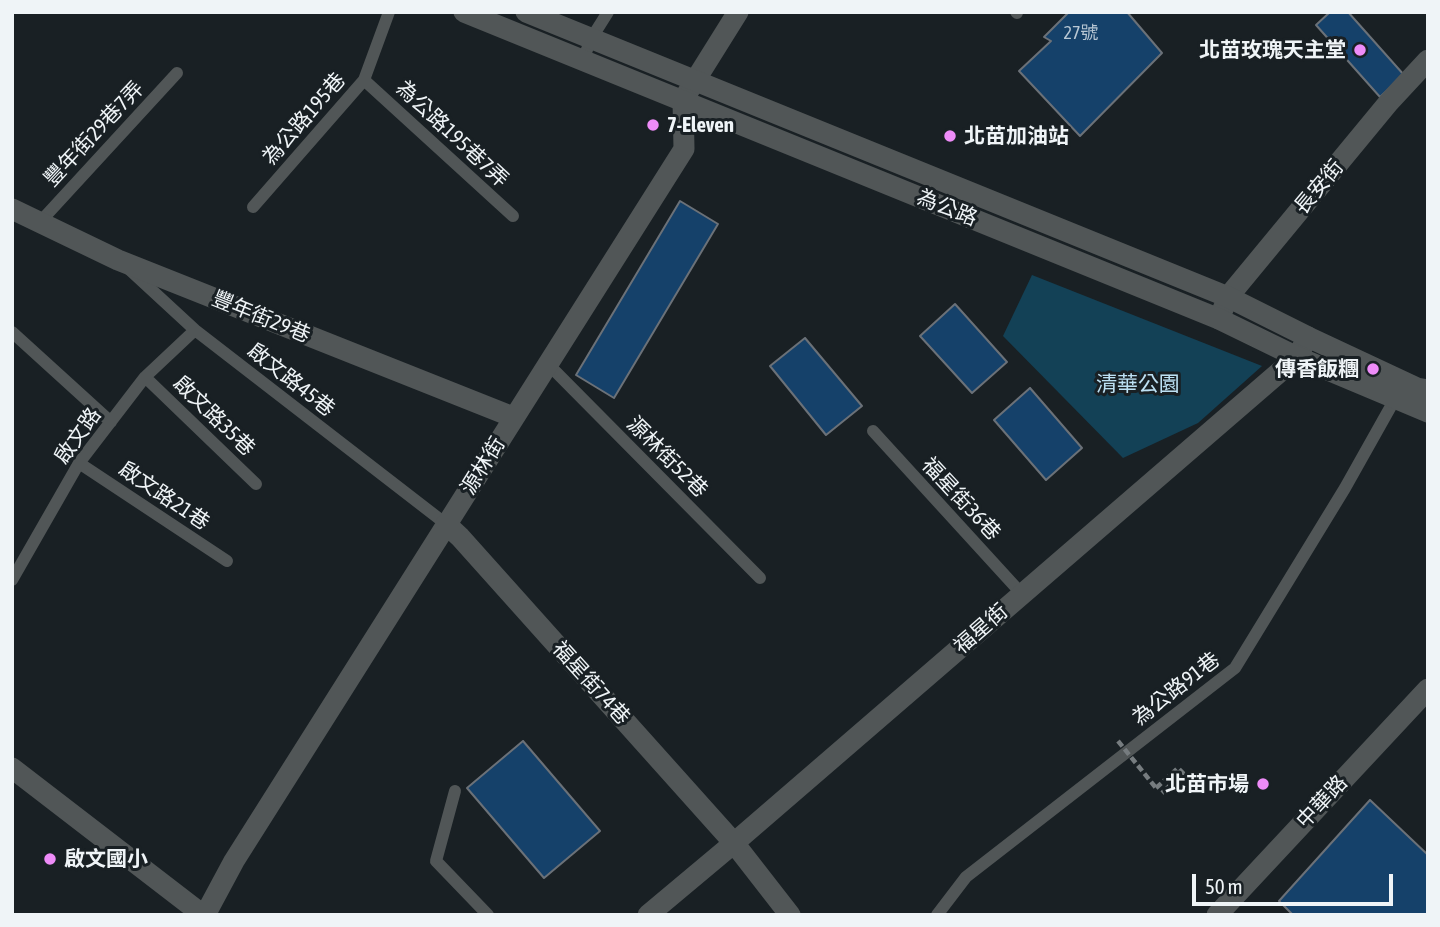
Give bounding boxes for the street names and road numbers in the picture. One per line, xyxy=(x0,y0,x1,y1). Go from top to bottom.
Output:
street label: 為公路195巷 xyxy=(257,68,351,170)
street label: 豐年街29巷7弄 xyxy=(39,76,149,192)
street label: 為公路195巷7弄 xyxy=(391,76,513,192)
street label: 長安街 xyxy=(1289,155,1349,219)
street label: 為公路 xyxy=(913,185,981,231)
street label: 豐年街29巷 xyxy=(208,286,314,348)
street label: 啟文路45巷 xyxy=(242,338,340,422)
street label: 啟文路35巷 xyxy=(168,371,260,461)
street label: 啟文路 xyxy=(50,403,106,469)
street label: 源林街52巷 xyxy=(621,411,713,503)
street label: 源林街 xyxy=(456,433,510,499)
street label: 福星街36巷 xyxy=(916,452,1006,546)
street label: 啟文路21巷 xyxy=(114,457,214,535)
street label: 福星街 xyxy=(949,599,1013,659)
street label: 福星街74巷 xyxy=(547,636,635,730)
street label: 為公路91巷 xyxy=(1127,647,1225,731)
street label: 中華路 xyxy=(1291,770,1353,834)

